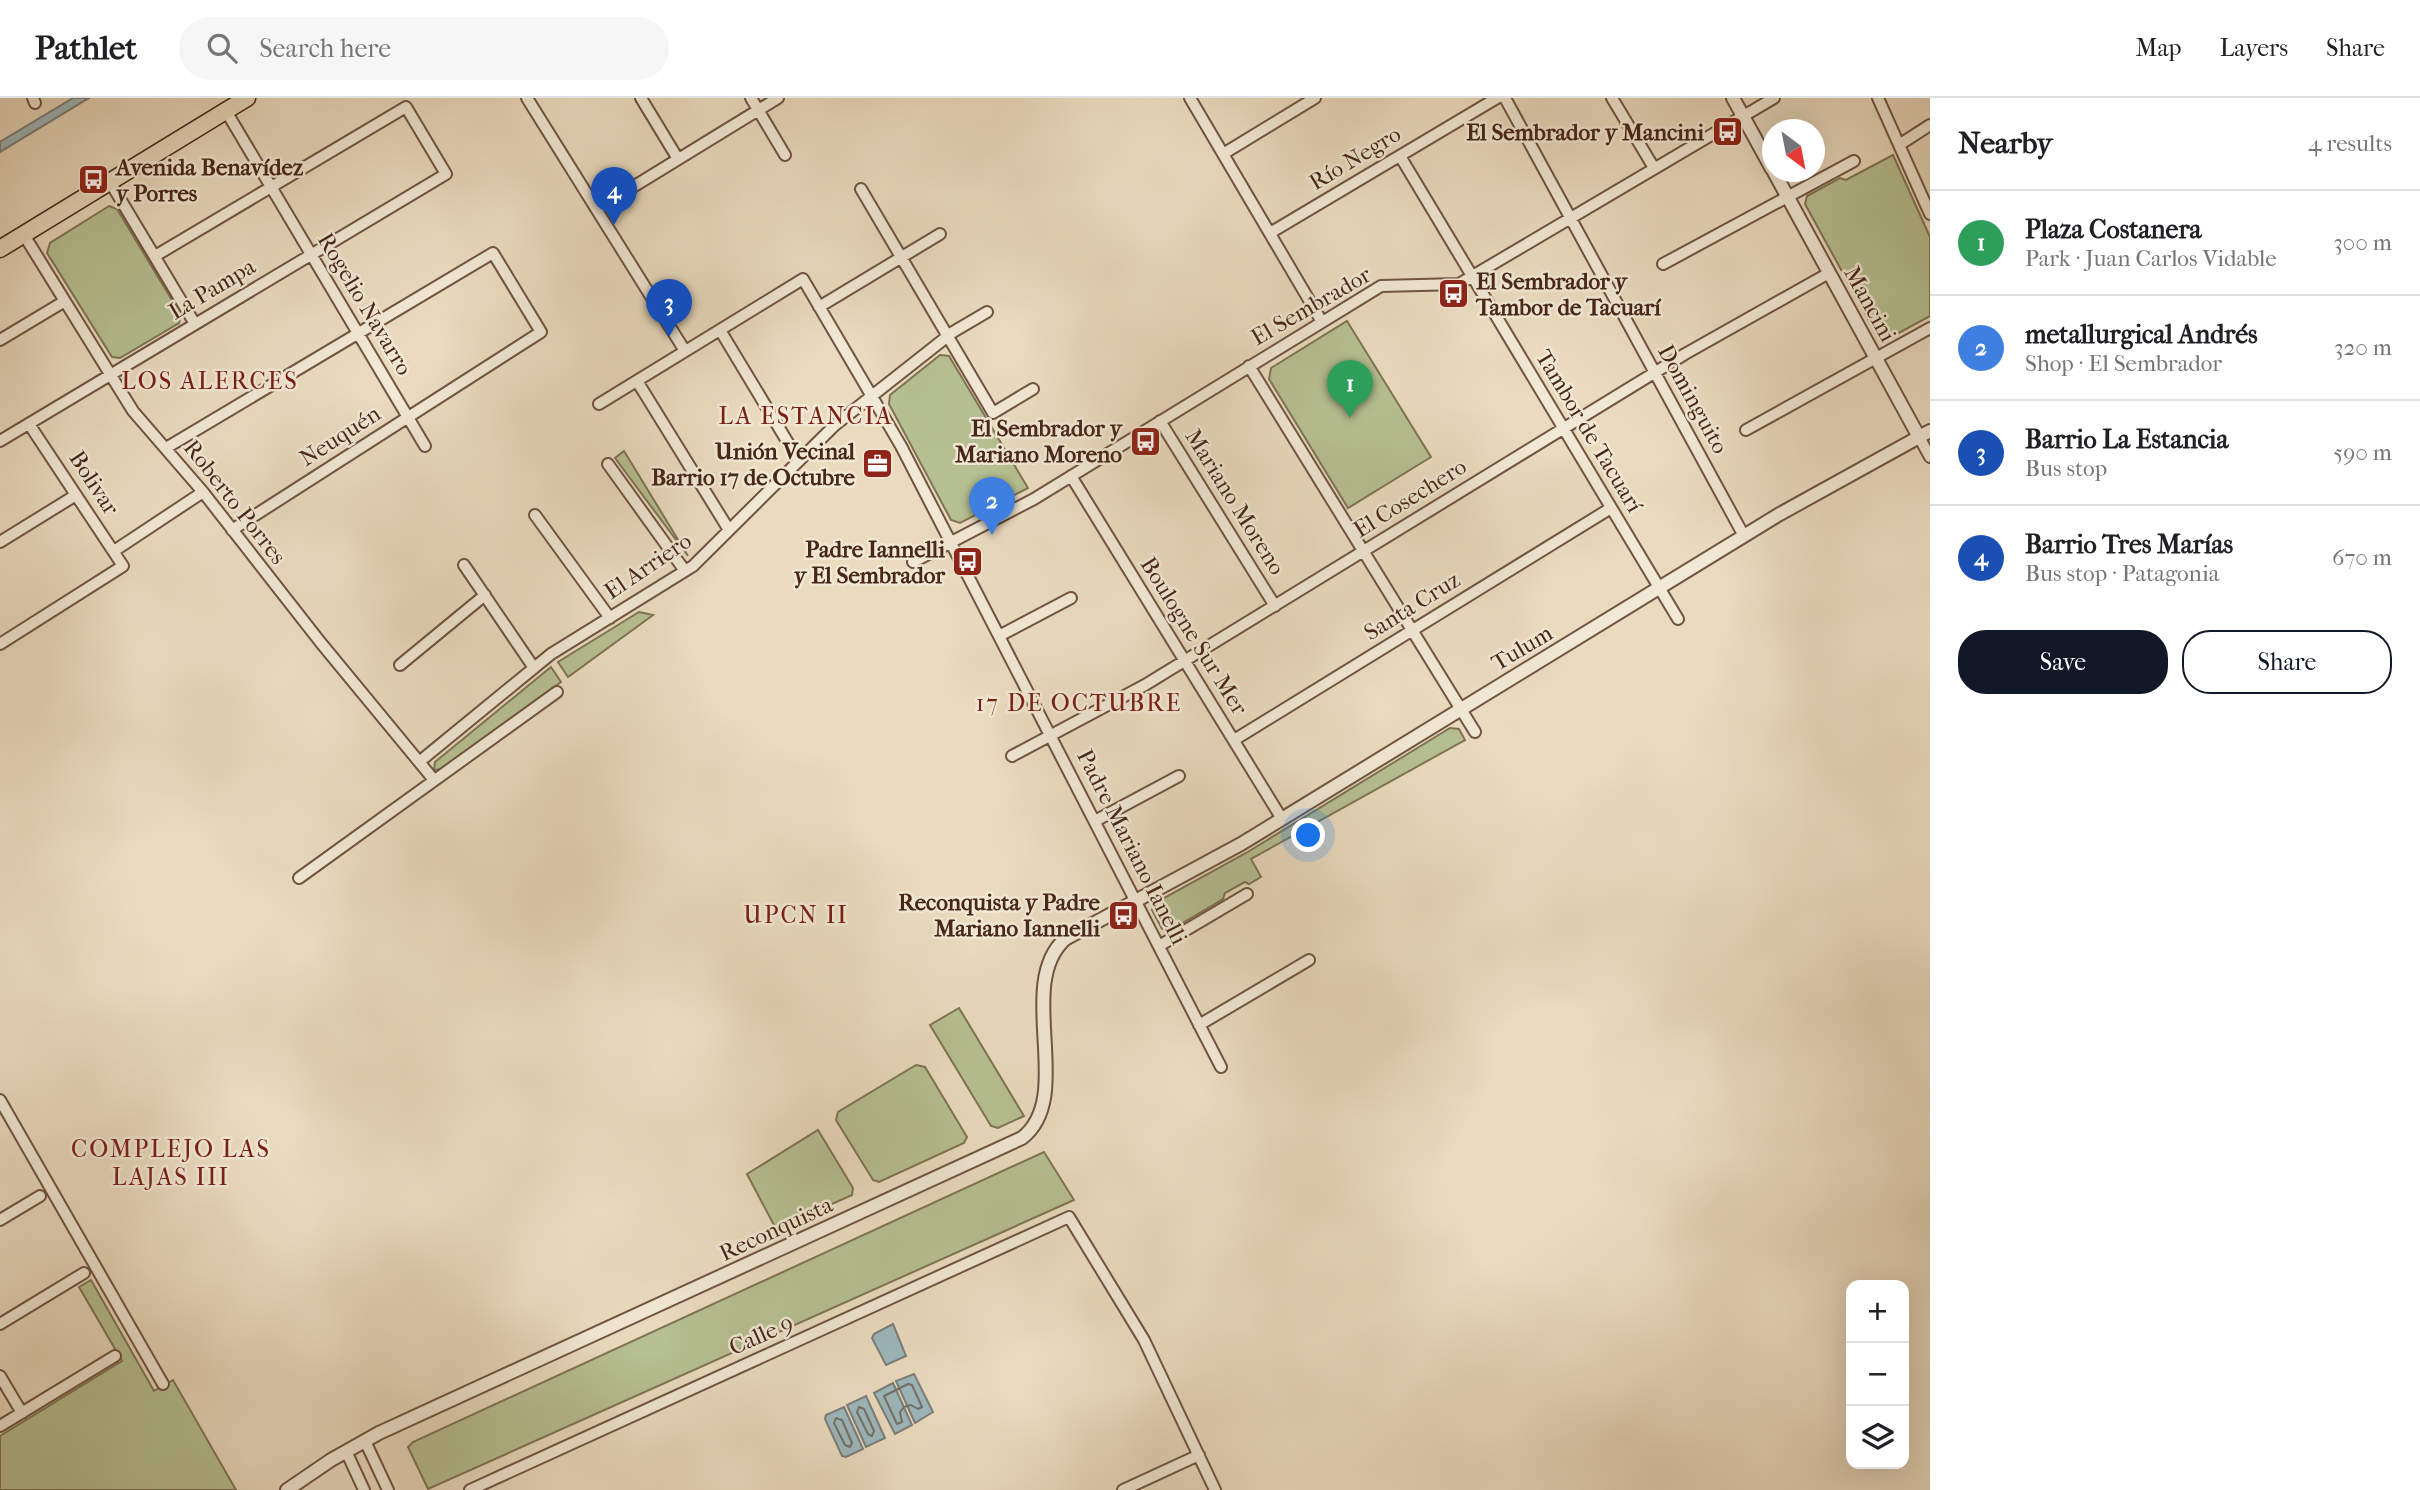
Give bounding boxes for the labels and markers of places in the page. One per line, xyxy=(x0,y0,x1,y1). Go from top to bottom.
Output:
bus stop icon: El Sembrador y Mancini xyxy=(1710,115,1744,149)
place label: El Sembrador y Mancini xyxy=(1466,119,1704,146)
place label: Avenida Benavídez y Porres xyxy=(114,154,304,207)
bus stop icon: Avenida Benavídez y Porres xyxy=(76,163,110,197)
pin: 4 xyxy=(591,167,637,225)
place label: El Sembrador y Tambor de Tacuarí xyxy=(1475,268,1662,321)
bus stop icon: El Sembrador y Tambor de Tacuarí xyxy=(1436,277,1470,311)
pin: 3 xyxy=(646,279,692,337)
pin: 1 xyxy=(1327,360,1373,418)
place label: El Sembrador y Mariano Moreno xyxy=(955,415,1124,468)
bus stop icon: El Sembrador y Mariano Moreno xyxy=(1128,424,1162,458)
place label: Unión Vecinal Barrio 17 de Octubre xyxy=(651,438,856,491)
office icon: Unión Vecinal Barrio 17 de Octubre xyxy=(861,447,895,481)
pin: 2 xyxy=(969,477,1015,535)
place label: Padre Iannelli y El Sembrador xyxy=(794,536,946,589)
bus stop icon: Padre Iannelli y El Sembrador xyxy=(951,545,985,579)
place label: Reconquista y Padre Mariano Iannelli xyxy=(898,889,1101,942)
bus stop icon: Reconquista y Padre Mariano Iannelli xyxy=(1106,898,1140,932)

